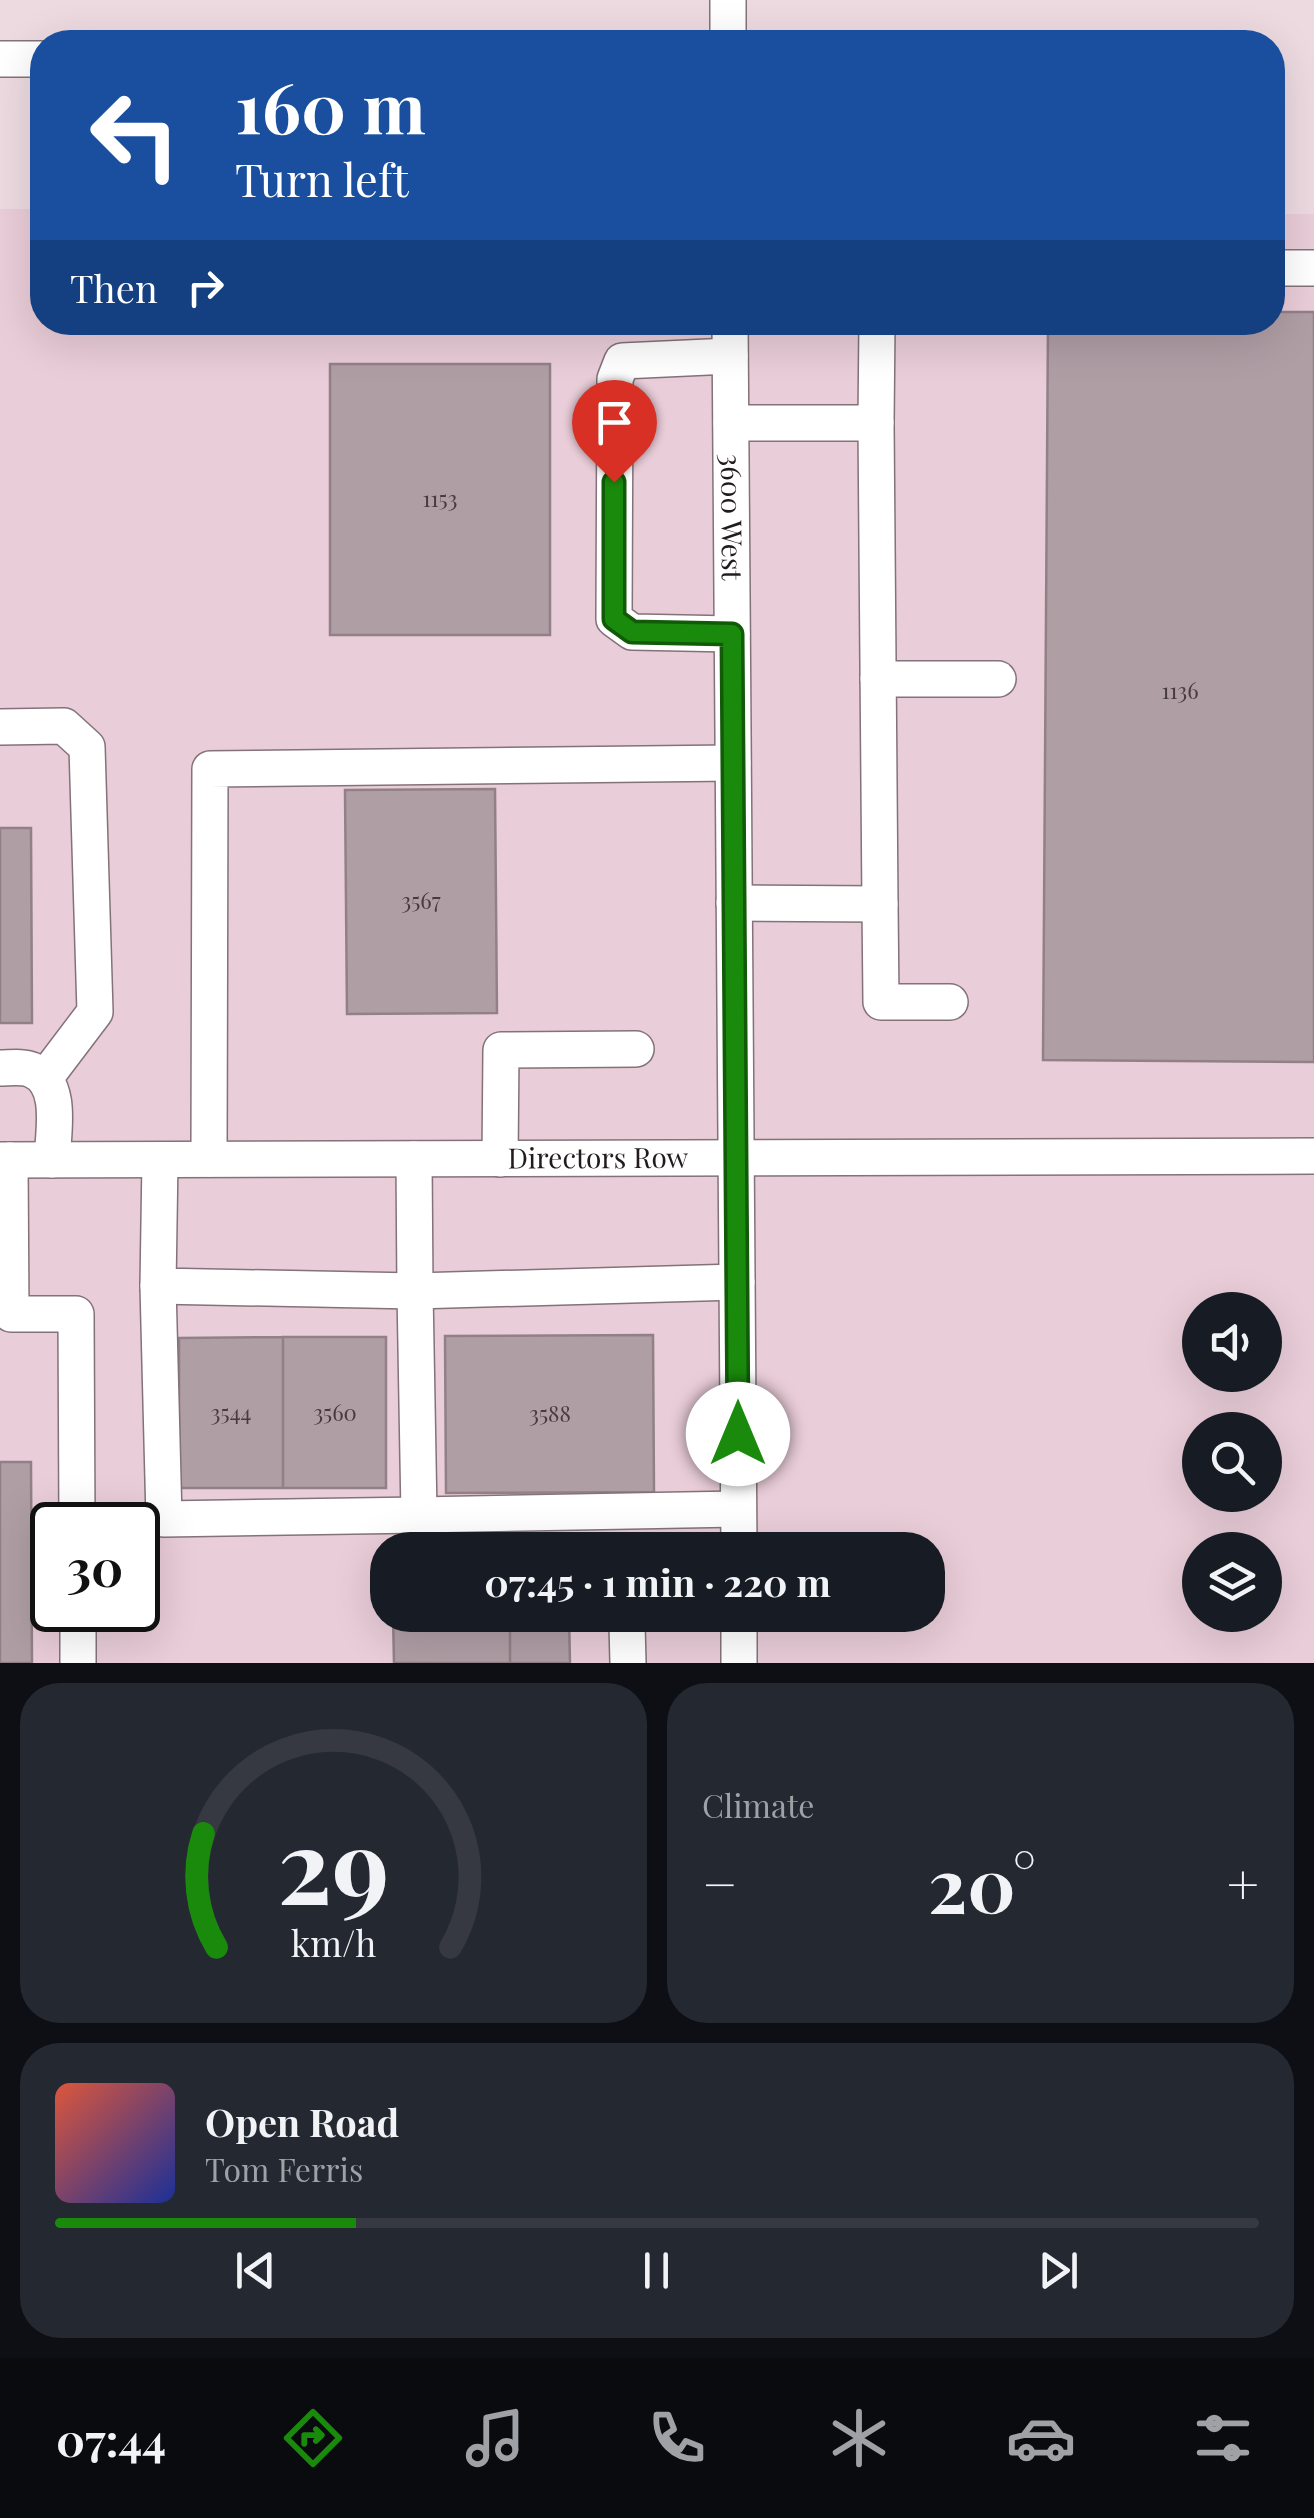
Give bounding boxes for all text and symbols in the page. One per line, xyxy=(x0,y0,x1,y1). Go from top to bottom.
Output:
text: 160 m xyxy=(235,58,426,152)
icon: left xyxy=(70,70,200,200)
text: Turn left xyxy=(235,148,409,208)
icon: right xyxy=(178,260,233,315)
text: Then xyxy=(70,262,158,313)
pin xyxy=(572,380,657,483)
icon: arrive xyxy=(587,395,642,450)
street label: 3600 West xyxy=(714,453,752,582)
house number: 1153 xyxy=(422,483,458,513)
house number: 1136 xyxy=(1161,675,1199,705)
house number: 3567 xyxy=(401,885,441,915)
street label: Directors Row xyxy=(508,1138,689,1175)
map controls xyxy=(1182,1292,1282,1632)
button: sound xyxy=(1182,1292,1282,1392)
position arrow xyxy=(686,1382,790,1486)
house number: 3544 xyxy=(211,1397,252,1427)
house number: 3560 xyxy=(313,1397,357,1427)
house number: 3588 xyxy=(529,1398,571,1428)
button: search xyxy=(1182,1412,1282,1512)
speed limit sign: 30 xyxy=(30,1502,160,1632)
button: layers xyxy=(1182,1532,1282,1632)
text: 07:45 · 1 min · 220 m xyxy=(484,1556,831,1607)
text: Climate xyxy=(702,1783,814,1826)
text: 29 xyxy=(278,1792,389,1931)
text: 20° xyxy=(928,1832,1036,1932)
text: − xyxy=(702,1845,738,1919)
text: + xyxy=(1227,1845,1259,1919)
text: km/h xyxy=(291,1918,376,1966)
text: Open Road xyxy=(205,2096,399,2147)
text: Tom Ferris xyxy=(205,2147,363,2190)
icon: previous xyxy=(228,2243,283,2298)
icon: pause xyxy=(629,2243,684,2298)
icon: next xyxy=(1031,2243,1086,2298)
icon: directions xyxy=(278,2403,348,2473)
icon: music xyxy=(460,2403,530,2473)
icon: phone xyxy=(642,2403,712,2473)
icon: climate xyxy=(824,2403,894,2473)
icon: car xyxy=(1006,2403,1076,2473)
icon: filters xyxy=(1188,2403,1258,2473)
text: 07:44 xyxy=(56,2408,166,2468)

